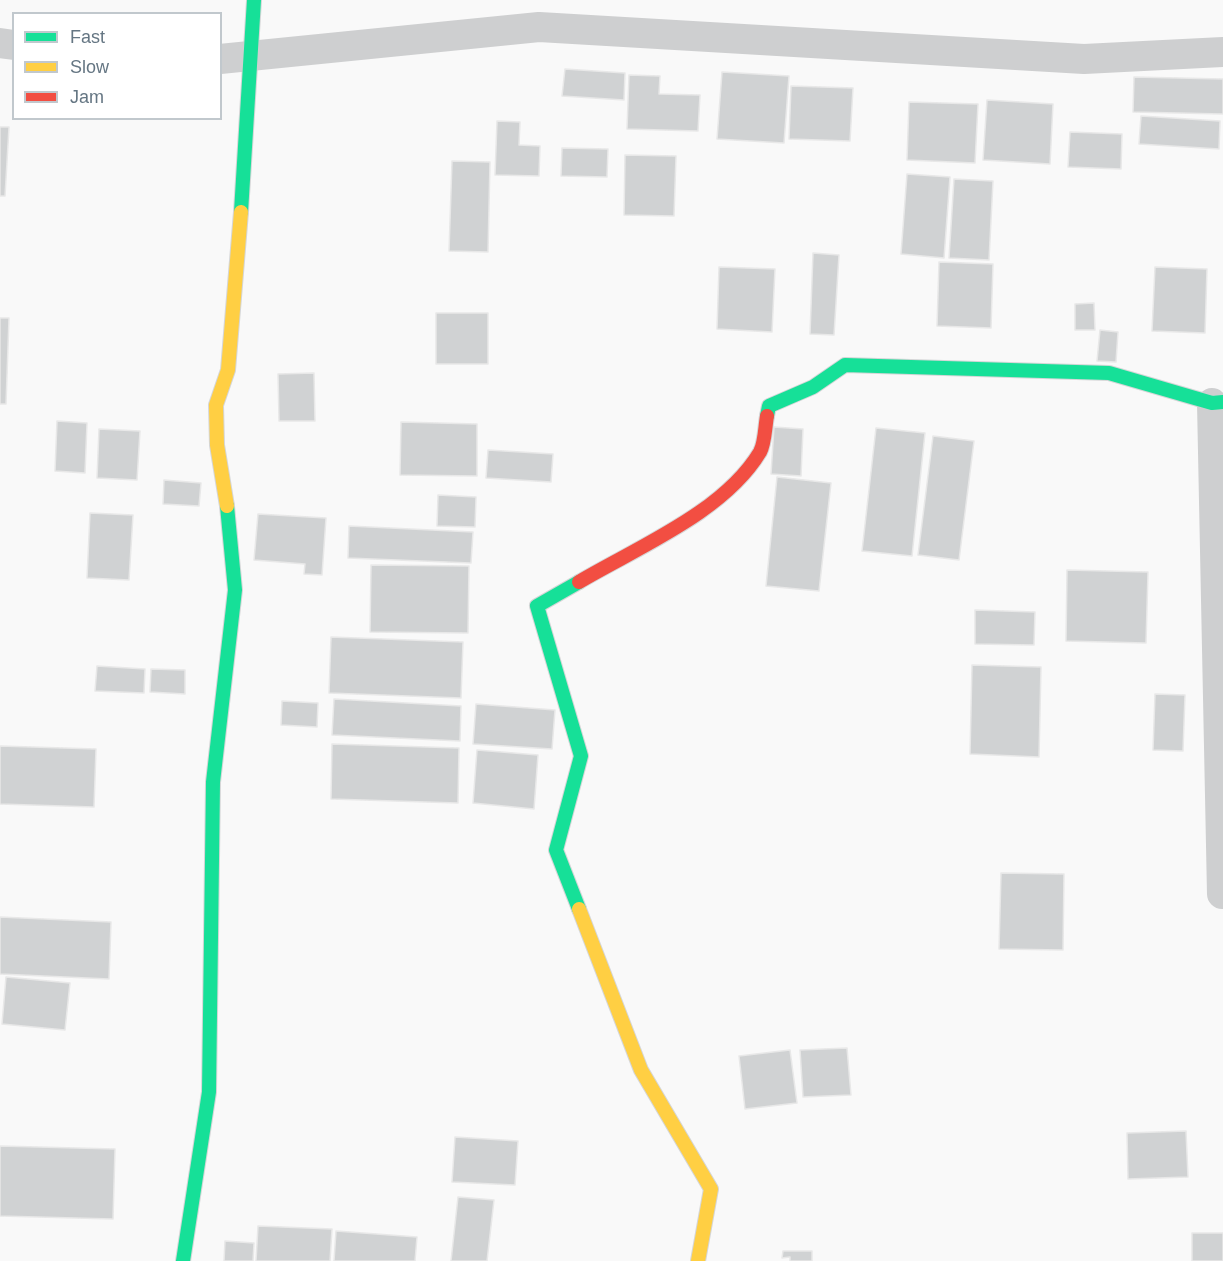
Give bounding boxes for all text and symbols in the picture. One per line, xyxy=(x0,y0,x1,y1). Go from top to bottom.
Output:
legend xyxy=(12,12,222,120)
text: Fast xyxy=(70,27,105,47)
text: Slow xyxy=(70,57,109,77)
text: Jam xyxy=(70,87,104,107)

